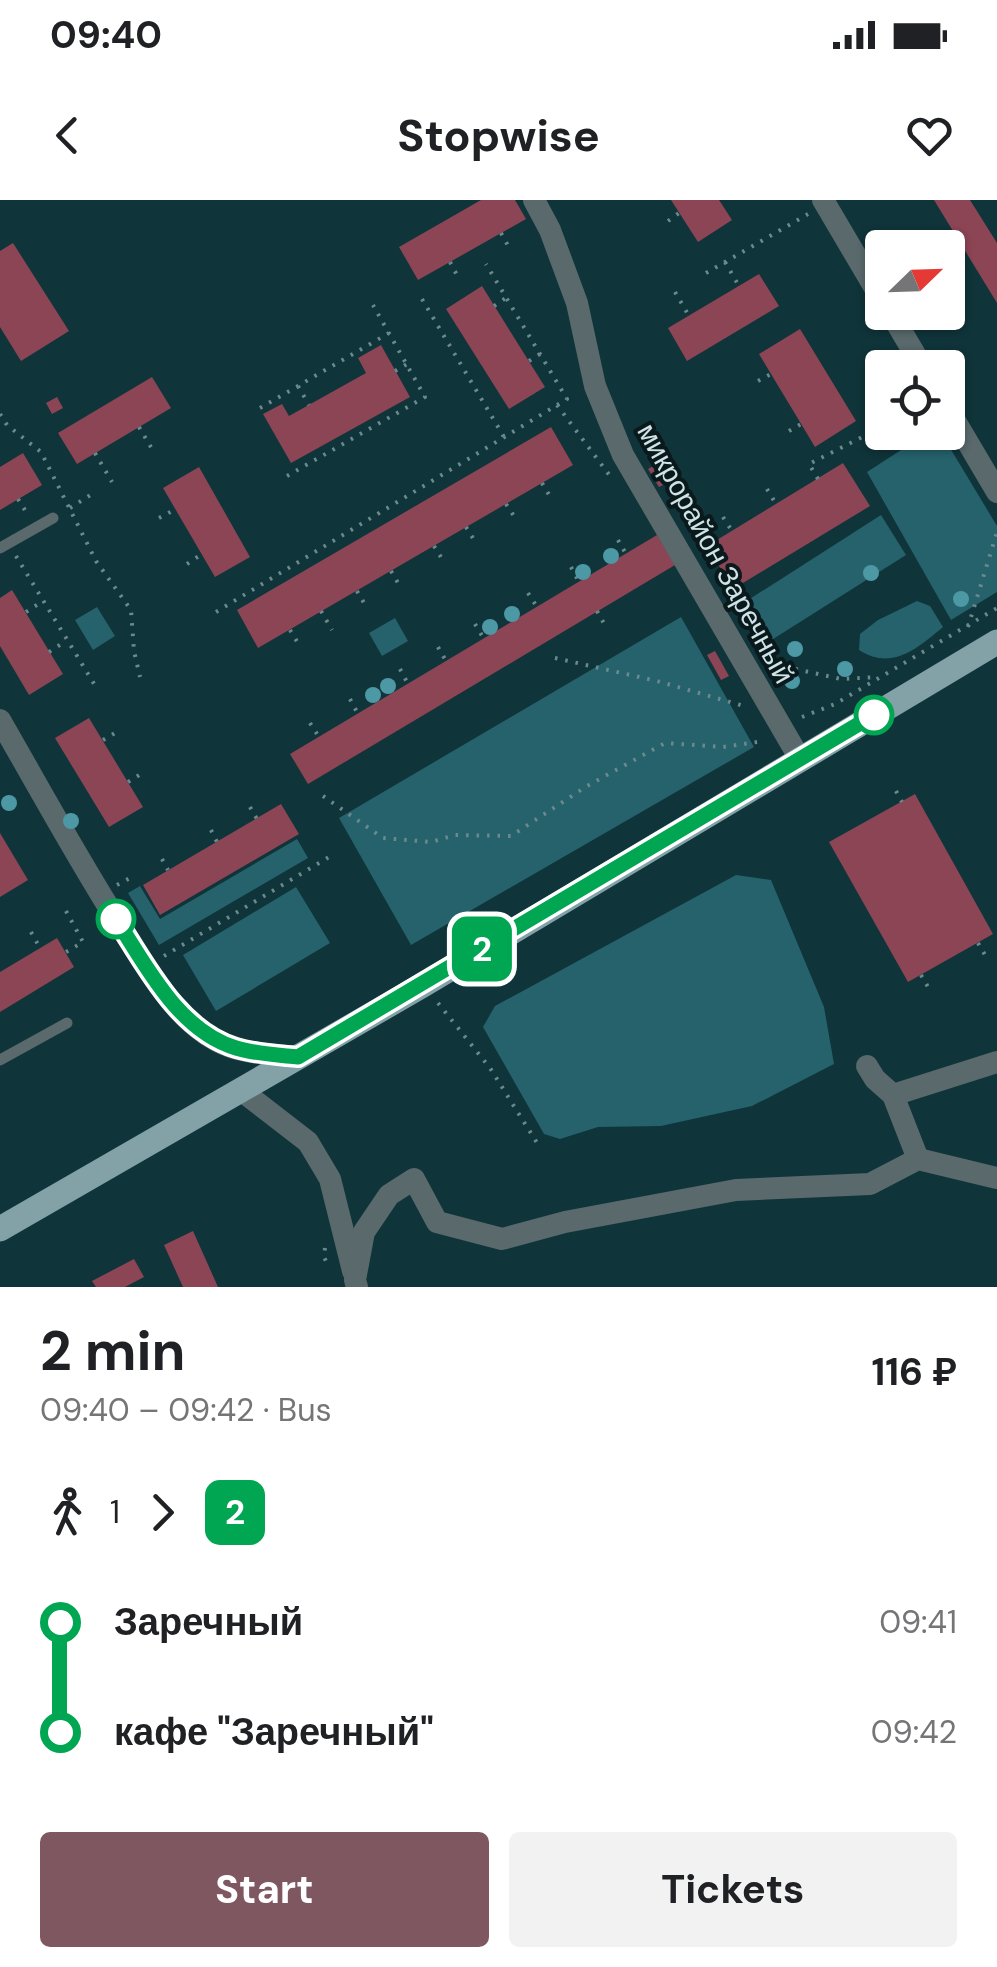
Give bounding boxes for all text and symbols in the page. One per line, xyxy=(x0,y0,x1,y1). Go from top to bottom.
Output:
text: 09:40 xyxy=(50,10,162,60)
text: Stopwise xyxy=(397,106,600,165)
icon: back xyxy=(40,108,95,163)
icon: heart xyxy=(902,108,957,163)
north arrow xyxy=(865,230,965,330)
map controls xyxy=(865,230,965,450)
button: locate xyxy=(865,350,965,450)
street label: микрорайон Заречный xyxy=(629,417,803,690)
unlabelled marker xyxy=(855,696,893,734)
unlabelled marker xyxy=(97,900,135,938)
line badge: 2 xyxy=(450,916,514,982)
text: 2 xyxy=(472,926,492,972)
text: 2 min xyxy=(40,1315,185,1387)
text: 116 ₽ xyxy=(871,1347,957,1397)
text: 09:40 – 09:42 · Bus xyxy=(40,1389,332,1431)
icon: walk xyxy=(40,1485,95,1540)
icon: forward xyxy=(135,1485,190,1540)
text: 2 xyxy=(225,1489,245,1535)
text: 1 xyxy=(110,1491,120,1533)
text: Заречный xyxy=(114,1597,303,1647)
text: 09:41 xyxy=(879,1601,957,1643)
text: кафе "Заречный" xyxy=(114,1707,434,1757)
text: 09:42 xyxy=(871,1711,957,1753)
button: Start xyxy=(40,1832,489,1947)
button: Tickets xyxy=(509,1832,957,1947)

